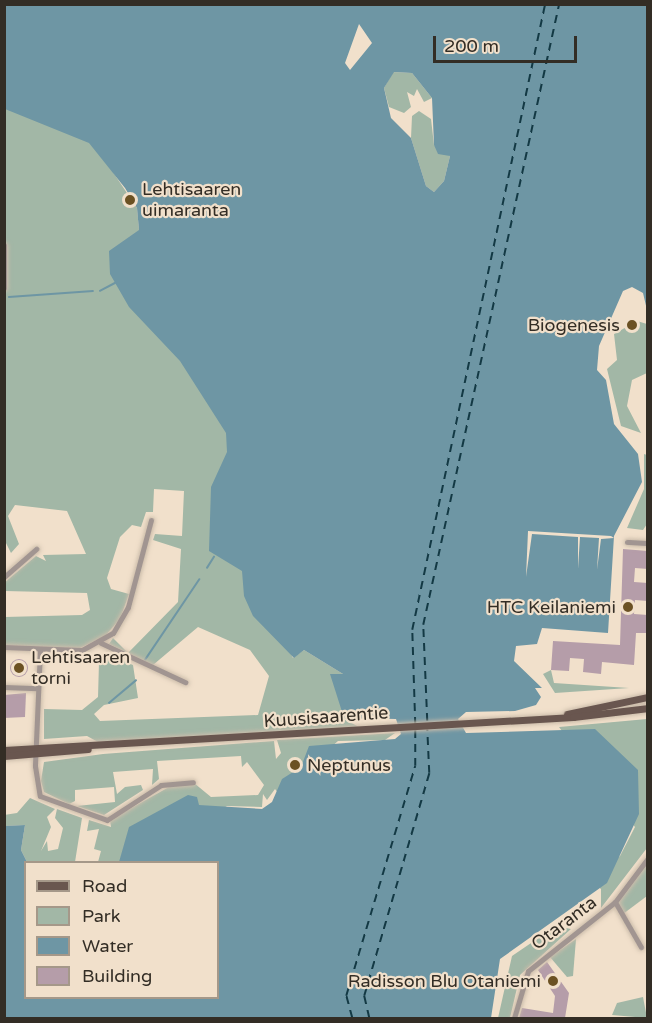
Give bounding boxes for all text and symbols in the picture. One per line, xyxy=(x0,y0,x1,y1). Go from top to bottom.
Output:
scale bar xyxy=(436,24,580,62)
text: 200 m xyxy=(444,35,499,57)
place label: Lehtisaaren uimaranta xyxy=(142,179,241,222)
marker: Lehtisaaren uimaranta xyxy=(123,193,137,207)
place label: Biogenesis xyxy=(528,314,620,336)
marker: Biogenesis xyxy=(625,318,639,332)
place label: HTC Keilaniemi xyxy=(487,596,616,618)
marker: HTC Keilaniemi xyxy=(621,600,635,614)
place label: Lehtisaaren torni xyxy=(31,647,130,690)
marker: Lehtisaaren torni xyxy=(12,661,26,675)
street label: Kuusisaarentie xyxy=(263,702,389,732)
place label: Neptunus xyxy=(307,754,391,776)
marker: Neptunus xyxy=(288,758,302,772)
legend xyxy=(24,861,219,999)
text: Road xyxy=(82,875,127,897)
street label: Otaranta xyxy=(527,891,601,955)
text: Park xyxy=(82,905,120,927)
text: Water xyxy=(82,935,133,957)
text: Building xyxy=(82,965,152,987)
place label: Radisson Blu Otaniemi xyxy=(348,970,541,992)
marker: Radisson Blu Otaniemi xyxy=(546,974,560,988)

